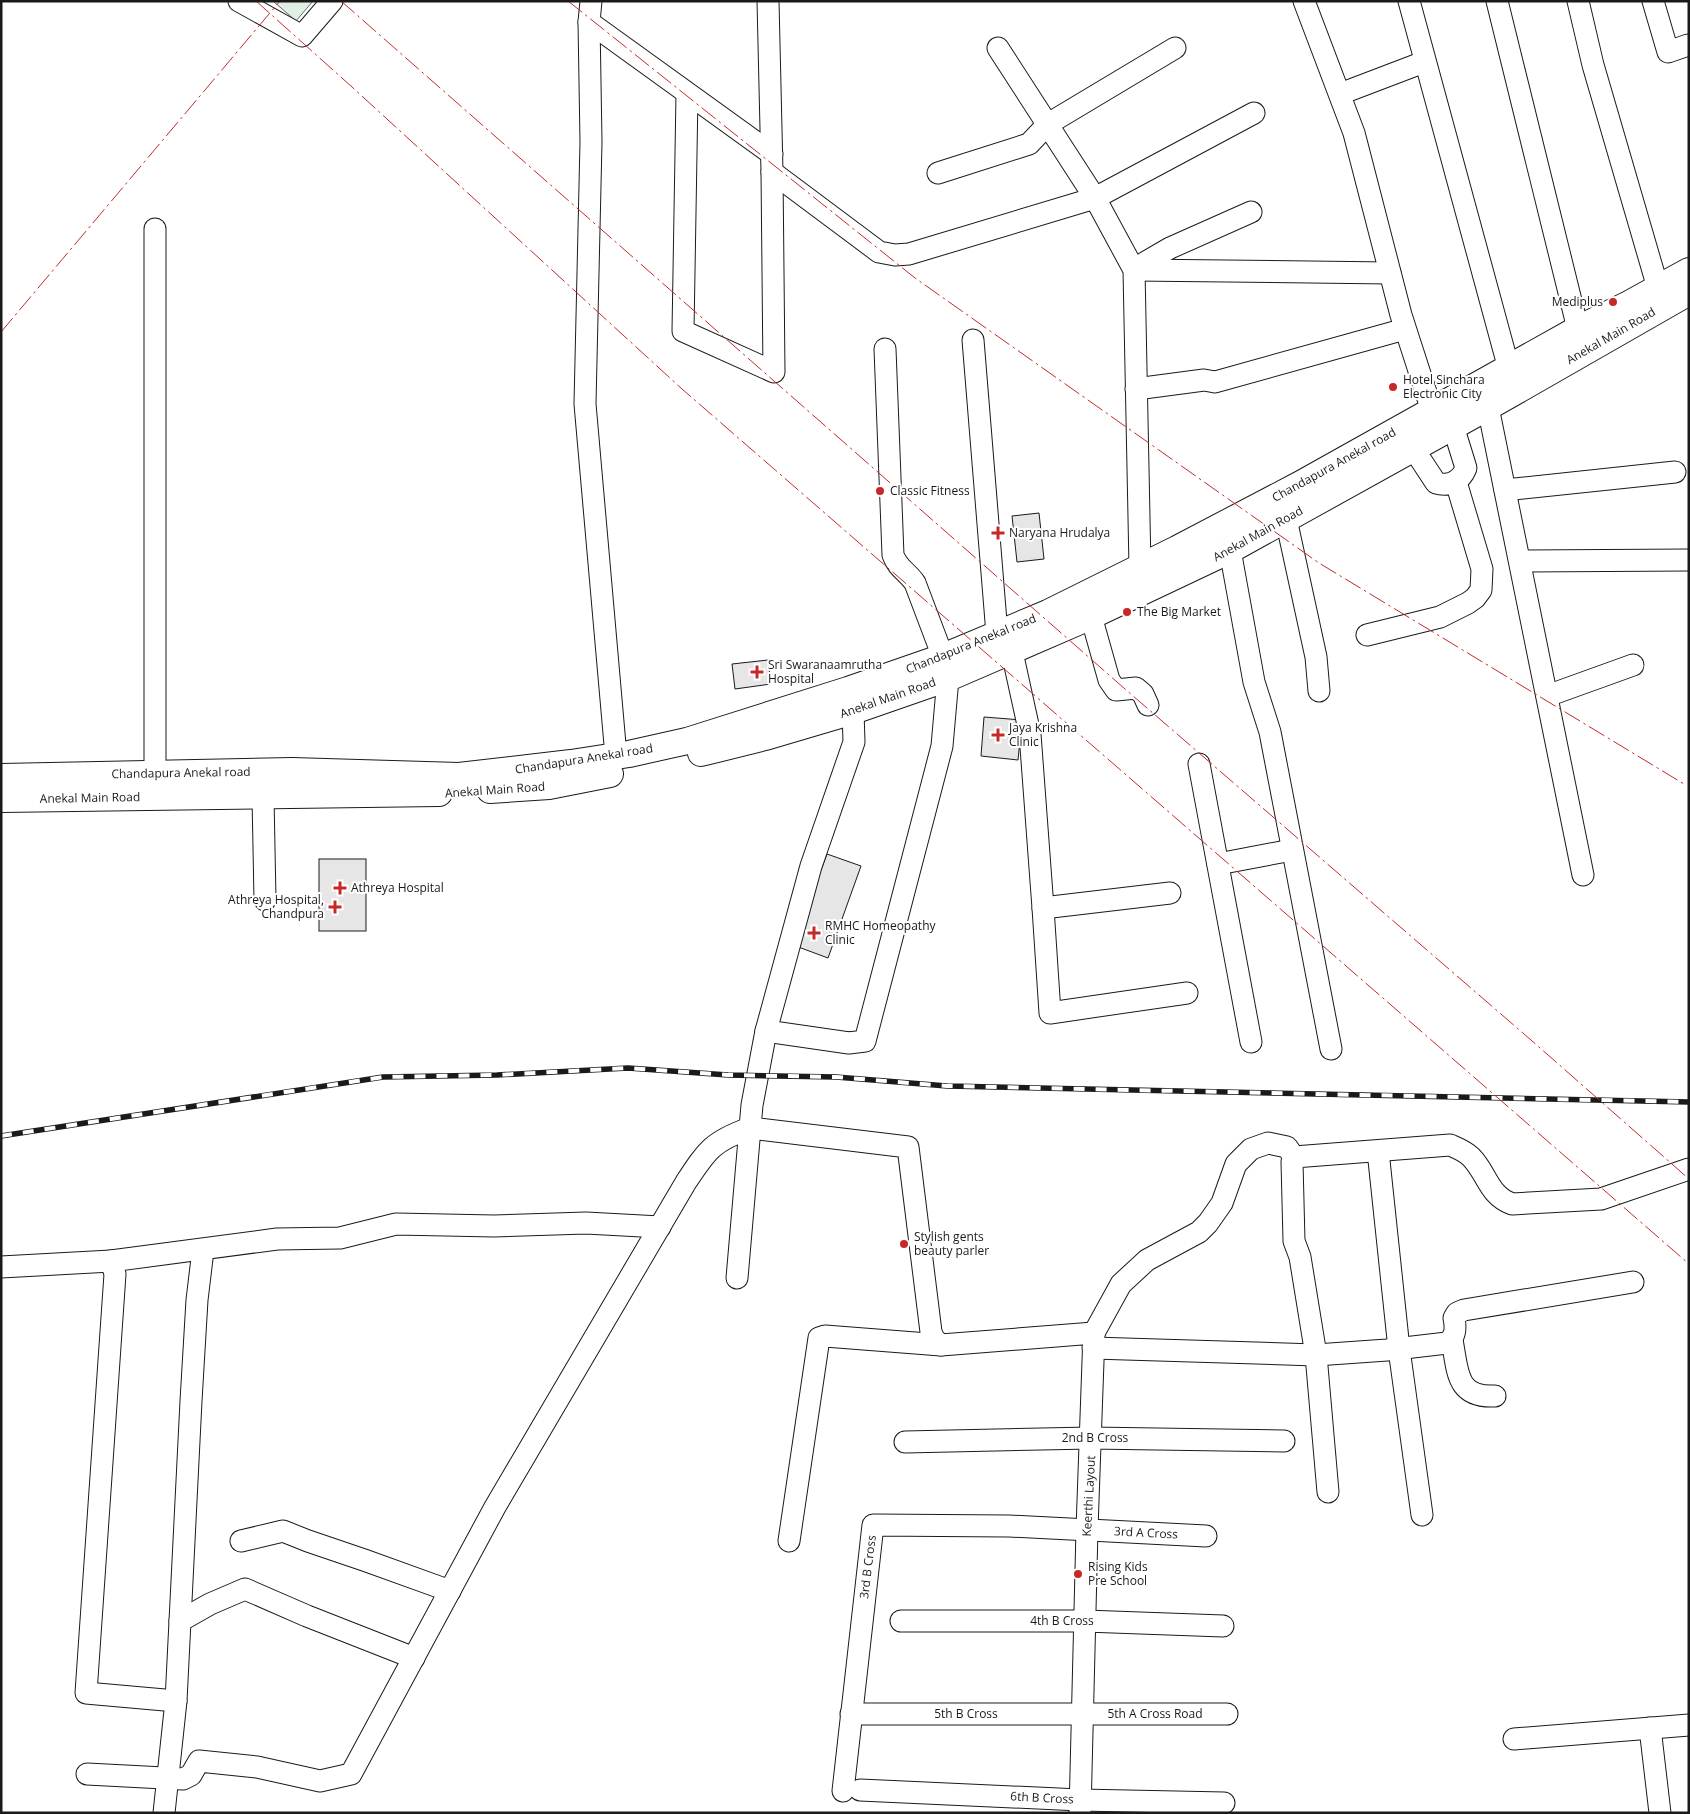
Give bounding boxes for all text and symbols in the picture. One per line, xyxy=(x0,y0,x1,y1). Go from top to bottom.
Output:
place label: Mediplus xyxy=(1552,293,1603,310)
marker: Mediplus xyxy=(1607,296,1619,308)
street label: Anekal Main Road xyxy=(1563,303,1658,368)
place label: Hotel Sinchara Electronic City xyxy=(1403,371,1485,402)
marker: Hotel Sinchara Electronic City xyxy=(1387,381,1399,393)
street label: Chandapura Anekal road xyxy=(1269,423,1399,506)
place label: Classic Fitness xyxy=(890,482,970,499)
marker: Classic Fitness xyxy=(874,485,886,497)
street label: Anekal Main Road xyxy=(1210,502,1306,565)
place label: Naryana Hrudalya xyxy=(1009,524,1110,541)
marker: Naryana Hrudalya xyxy=(991,526,1005,540)
place label: The Big Market xyxy=(1137,603,1221,620)
marker: The Big Market xyxy=(1121,606,1133,618)
street label: Chandapura Anekal road xyxy=(903,610,1039,678)
place label: Sri Swaranaamrutha Hospital xyxy=(768,656,882,687)
marker: Sri Swaranaamrutha Hospital xyxy=(750,665,764,679)
street label: Anekal Main Road xyxy=(838,673,938,722)
place label: Jaya Krishna Clinic xyxy=(1008,719,1077,750)
marker: Jaya Krishna Clinic xyxy=(991,728,1005,742)
street label: Chandapura Anekal road xyxy=(514,739,654,778)
street label: Chandapura Anekal road xyxy=(111,763,251,782)
street label: Anekal Main Road xyxy=(444,778,546,801)
street label: Anekal Main Road xyxy=(40,788,140,807)
place label: Athreya Hospital xyxy=(351,879,444,896)
marker: Athreya Hospital xyxy=(333,881,347,895)
place label: Athreya Hospital, Chandpura xyxy=(228,891,324,922)
marker: Athreya Hospital, Chandpura xyxy=(328,900,342,914)
place label: RMHC Homeopathy Clinic xyxy=(825,917,937,948)
marker: RMHC Homeopathy Clinic xyxy=(807,926,821,940)
place label: Stylish gents beauty parler xyxy=(914,1228,989,1259)
marker: Stylish gents beauty parler xyxy=(898,1238,910,1250)
street label: 2nd B Cross xyxy=(1062,1429,1129,1446)
street label: Keerthi Layout xyxy=(1078,1455,1099,1537)
street label: 3rd A Cross xyxy=(1114,1522,1179,1543)
street label: 3rd B Cross xyxy=(855,1534,880,1600)
place label: Rising Kids Pre School xyxy=(1088,1558,1148,1589)
marker: Rising Kids Pre School xyxy=(1072,1568,1084,1580)
street label: 4th B Cross xyxy=(1030,1612,1094,1629)
street label: 5th B Cross xyxy=(934,1705,998,1722)
street label: 5th A Cross Road xyxy=(1107,1705,1203,1722)
street label: 6th B Cross xyxy=(1010,1787,1075,1808)

